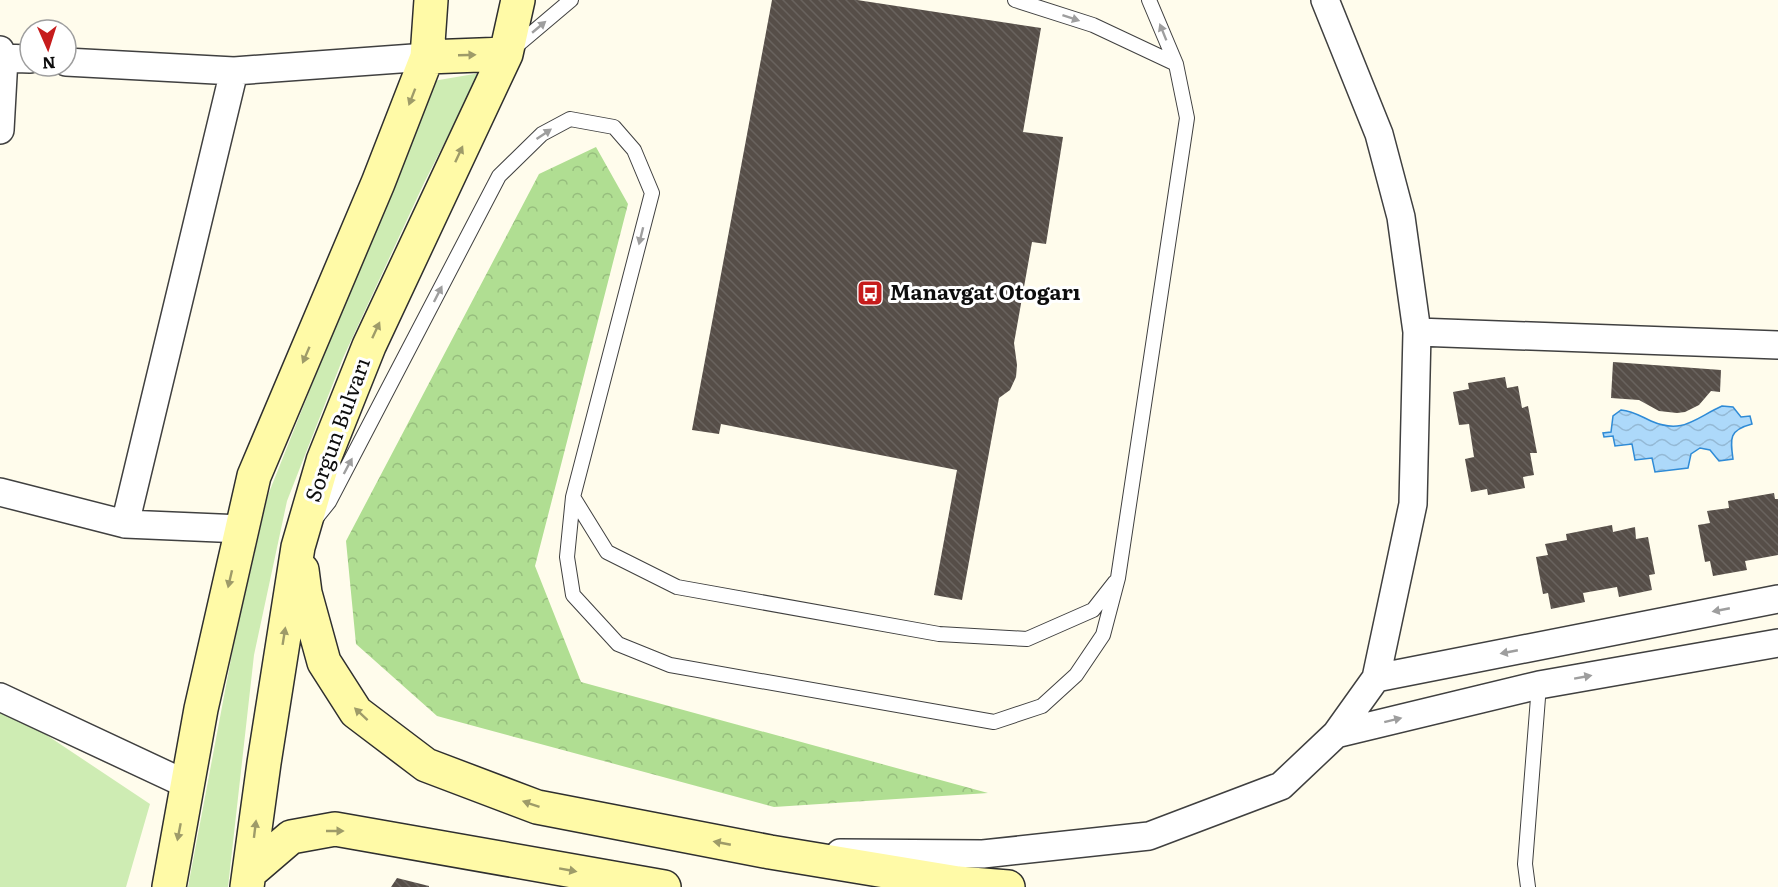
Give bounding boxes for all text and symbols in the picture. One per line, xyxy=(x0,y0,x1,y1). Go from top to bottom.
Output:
one-way arrow xyxy=(1062,13,1080,23)
north arrow xyxy=(18,18,78,78)
one-way arrow xyxy=(531,21,546,34)
one-way arrow xyxy=(1158,22,1168,40)
one-way arrow xyxy=(457,51,476,60)
text: N xyxy=(41,52,56,76)
one-way arrow xyxy=(406,89,416,107)
one-way arrow xyxy=(536,128,553,139)
one-way arrow xyxy=(455,145,464,162)
one-way arrow xyxy=(635,226,645,245)
place label: Manavgat Otogarı xyxy=(890,275,1081,306)
bus stop icon: Manavgat Otogarı xyxy=(855,278,885,308)
one-way arrow xyxy=(433,285,443,302)
one-way arrow xyxy=(372,322,381,339)
one-way arrow xyxy=(301,347,311,365)
street label: Sorgun Bulvarı xyxy=(295,353,376,506)
one-way arrow xyxy=(343,458,353,475)
one-way arrow xyxy=(225,570,235,588)
one-way arrow xyxy=(1711,606,1730,615)
one-way arrow xyxy=(280,627,289,646)
one-way arrow xyxy=(1499,648,1518,657)
one-way arrow xyxy=(1574,672,1593,681)
one-way arrow xyxy=(353,707,368,721)
one-way arrow xyxy=(1384,715,1402,725)
one-way arrow xyxy=(522,799,540,809)
one-way arrow xyxy=(250,819,260,838)
one-way arrow xyxy=(174,823,183,842)
one-way arrow xyxy=(326,826,345,836)
one-way arrow xyxy=(712,838,731,847)
one-way arrow xyxy=(559,866,578,875)

